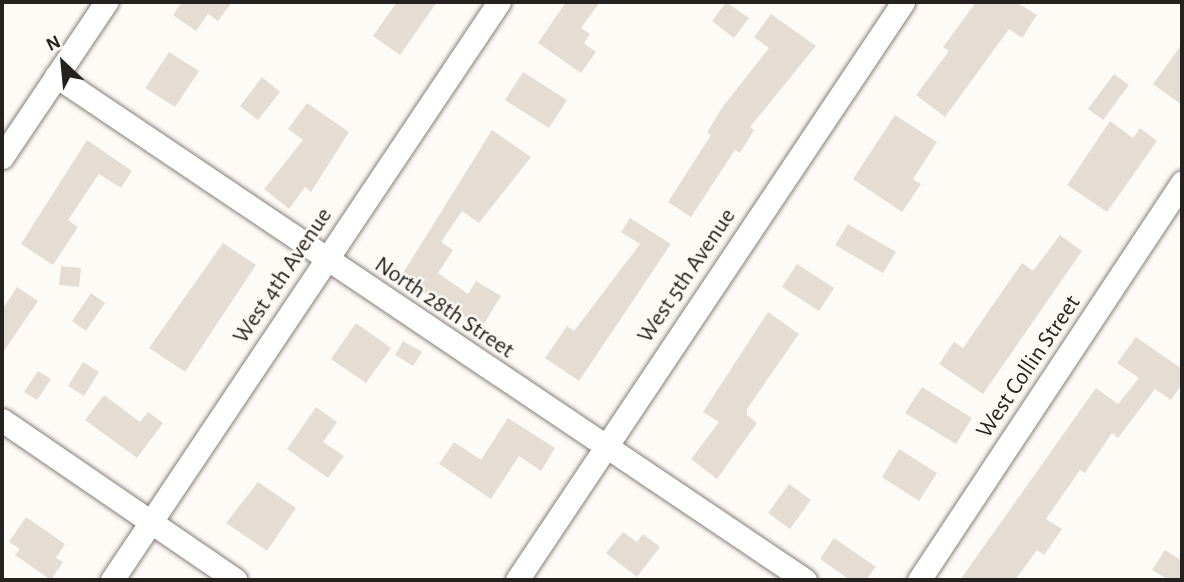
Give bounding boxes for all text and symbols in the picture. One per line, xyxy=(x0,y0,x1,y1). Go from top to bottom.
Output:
north arrow xyxy=(28,28,98,98)
text: N xyxy=(43,32,64,55)
street label: West 4th Avenue xyxy=(227,203,339,349)
street label: West 5th Avenue xyxy=(631,203,743,349)
street label: North 28th Street xyxy=(369,251,519,365)
street label: West Collin Street xyxy=(971,290,1087,444)

